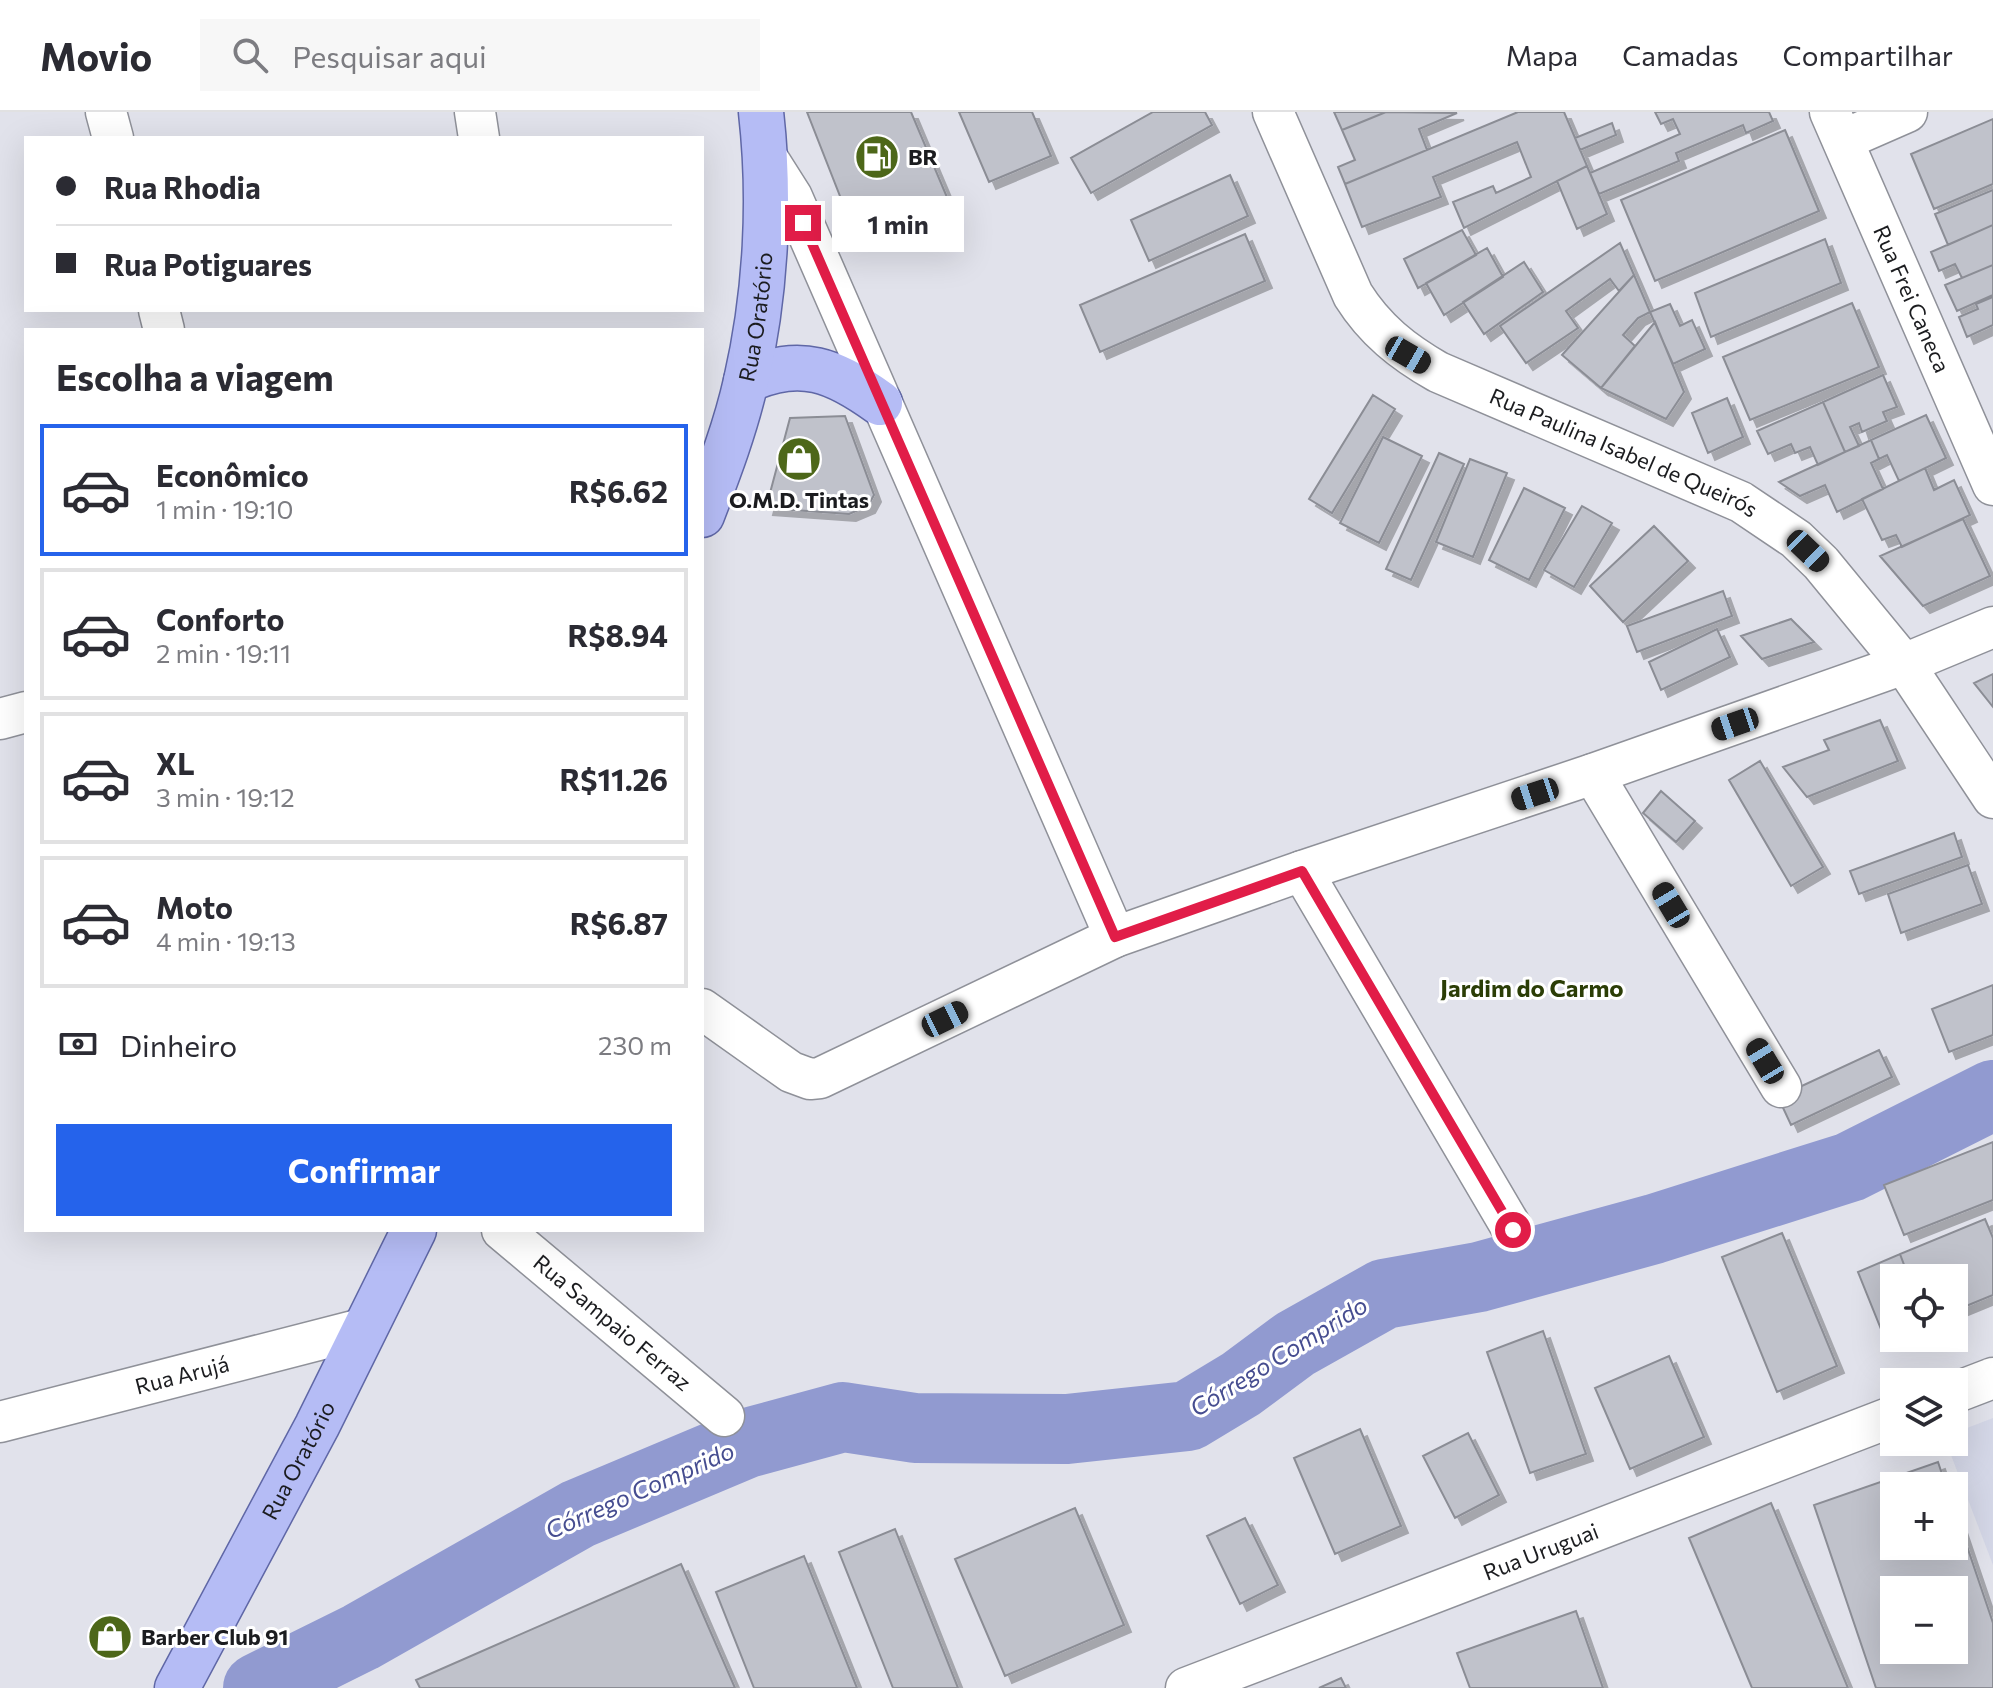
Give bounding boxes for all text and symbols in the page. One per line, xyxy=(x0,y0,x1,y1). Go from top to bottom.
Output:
search box xyxy=(200,19,760,91)
text: Movio xyxy=(40,32,152,79)
icon: search xyxy=(228,33,272,77)
text: Pesquisar aqui xyxy=(292,37,487,74)
text: Mapa xyxy=(1506,38,1578,72)
text: Camadas xyxy=(1622,38,1739,72)
text: Compartilhar xyxy=(1783,38,1953,72)
fuel station icon: BR xyxy=(853,133,901,181)
place label: BR xyxy=(908,143,938,170)
text: Rua Rhodia xyxy=(104,168,261,205)
callout: 1 min xyxy=(831,195,963,251)
route end xyxy=(785,205,821,241)
text: 1 min xyxy=(867,208,929,239)
street label: Rua Frei Caneca xyxy=(1868,221,1956,377)
text: Rua Potiguares xyxy=(104,245,312,282)
street label: Rua Oratório xyxy=(732,251,777,384)
car xyxy=(1381,333,1435,377)
text: Escolha a viagem xyxy=(56,354,334,398)
street label: Rua Paulina Isabel de Queirós xyxy=(1486,382,1763,522)
shop icon: O.M.D. Tintas xyxy=(775,435,823,483)
icon: car xyxy=(60,454,132,526)
text: Econômico xyxy=(156,456,309,493)
text: R$6.62 xyxy=(569,472,668,509)
place label: O.M.D. Tintas xyxy=(729,486,869,513)
text: 1 min · 19:10 xyxy=(156,493,294,524)
car xyxy=(1782,526,1834,576)
icon: car xyxy=(60,598,132,670)
text: Conforto xyxy=(156,600,284,637)
text: R$8.94 xyxy=(567,616,668,653)
text: 2 min · 19:11 xyxy=(156,637,291,668)
car xyxy=(1708,705,1762,743)
icon: car xyxy=(60,742,132,814)
text: XL xyxy=(156,744,195,781)
text: R$11.26 xyxy=(560,760,668,797)
car xyxy=(1508,775,1562,813)
text: 3 min · 19:12 xyxy=(156,781,295,812)
car xyxy=(1648,878,1694,932)
icon: car xyxy=(60,886,132,958)
text: Moto xyxy=(156,888,233,925)
text: R$6.87 xyxy=(570,904,668,941)
text: 4 min · 19:13 xyxy=(156,925,296,956)
district label: Jardim do Carmo xyxy=(1440,973,1624,1002)
car xyxy=(918,998,972,1040)
icon: cash xyxy=(56,1022,100,1066)
text: Dinheiro xyxy=(120,1026,237,1063)
text: 230 m xyxy=(598,1029,672,1060)
car xyxy=(1742,1034,1788,1088)
button: Confirmar xyxy=(56,1124,672,1216)
route start xyxy=(1495,1212,1531,1248)
street label: Rua Sampaio Ferraz xyxy=(528,1248,697,1396)
map controls xyxy=(1880,1264,1968,1664)
button: locate xyxy=(1880,1264,1968,1352)
water label: Córrego Comprido xyxy=(1184,1289,1372,1422)
street label: Rua Arujá xyxy=(132,1350,232,1400)
button: layers xyxy=(1880,1368,1968,1456)
street label: Rua Oratório xyxy=(256,1396,340,1524)
water label: Córrego Comprido xyxy=(540,1435,738,1544)
button: + xyxy=(1880,1472,1968,1560)
street label: Rua Uruguai xyxy=(1479,1517,1602,1586)
button: − xyxy=(1880,1576,1968,1664)
shop icon: Barber Club 91 xyxy=(86,1613,134,1661)
place label: Barber Club 91 xyxy=(141,1623,288,1650)

